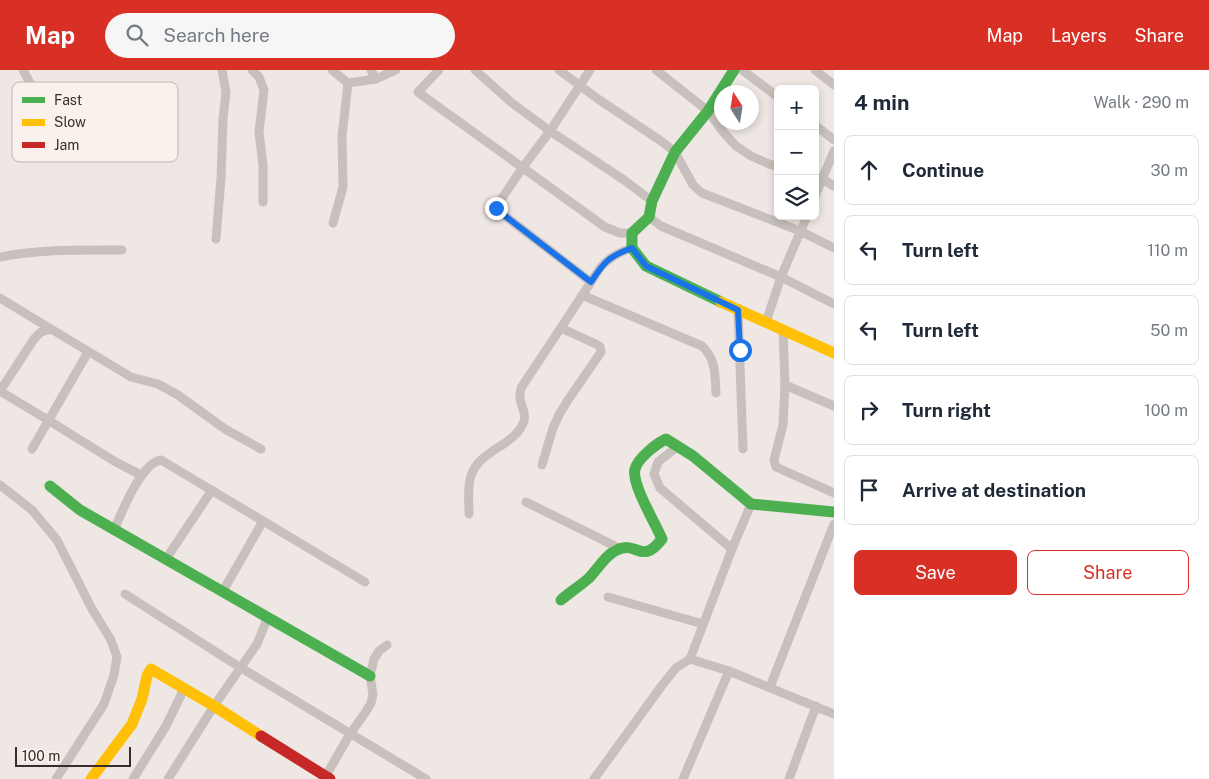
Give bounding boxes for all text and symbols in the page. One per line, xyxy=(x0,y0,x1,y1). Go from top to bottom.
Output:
search box xyxy=(105,13,455,58)
text: Map xyxy=(25,21,75,49)
icon: search xyxy=(123,21,151,49)
text: Search here xyxy=(163,24,270,46)
text: Map xyxy=(987,25,1023,46)
text: Layers xyxy=(1051,25,1107,46)
text: Share xyxy=(1135,25,1184,46)
legend xyxy=(12,82,178,162)
north arrow xyxy=(714,85,759,130)
map controls xyxy=(774,85,819,220)
button: + xyxy=(774,85,819,130)
text: 4 min xyxy=(854,90,909,115)
text: Fast xyxy=(54,92,82,108)
text: Walk · 290 m xyxy=(1094,93,1189,112)
text: Slow xyxy=(54,114,86,130)
button: − xyxy=(774,130,819,175)
text: Jam xyxy=(54,137,79,153)
icon: ahead xyxy=(855,156,883,184)
text: Continue xyxy=(902,159,984,181)
text: 30 m xyxy=(1151,161,1188,180)
button: layers xyxy=(774,175,819,220)
route end xyxy=(485,197,508,220)
icon: left xyxy=(855,236,883,264)
text: Turn left xyxy=(902,239,979,261)
text: 110 m xyxy=(1147,241,1188,260)
icon: left xyxy=(855,316,883,344)
text: Turn left xyxy=(902,319,979,341)
text: 50 m xyxy=(1150,321,1188,340)
route start xyxy=(729,339,752,362)
icon: right xyxy=(855,396,883,424)
text: Turn right xyxy=(902,399,991,421)
text: 100 m xyxy=(1144,401,1188,420)
icon: arrive xyxy=(855,476,883,504)
text: Arrive at destination xyxy=(902,479,1086,501)
button: Save xyxy=(854,550,1017,595)
button: Share xyxy=(1027,550,1189,595)
scale bar xyxy=(15,744,131,767)
text: 100 m xyxy=(22,748,60,764)

